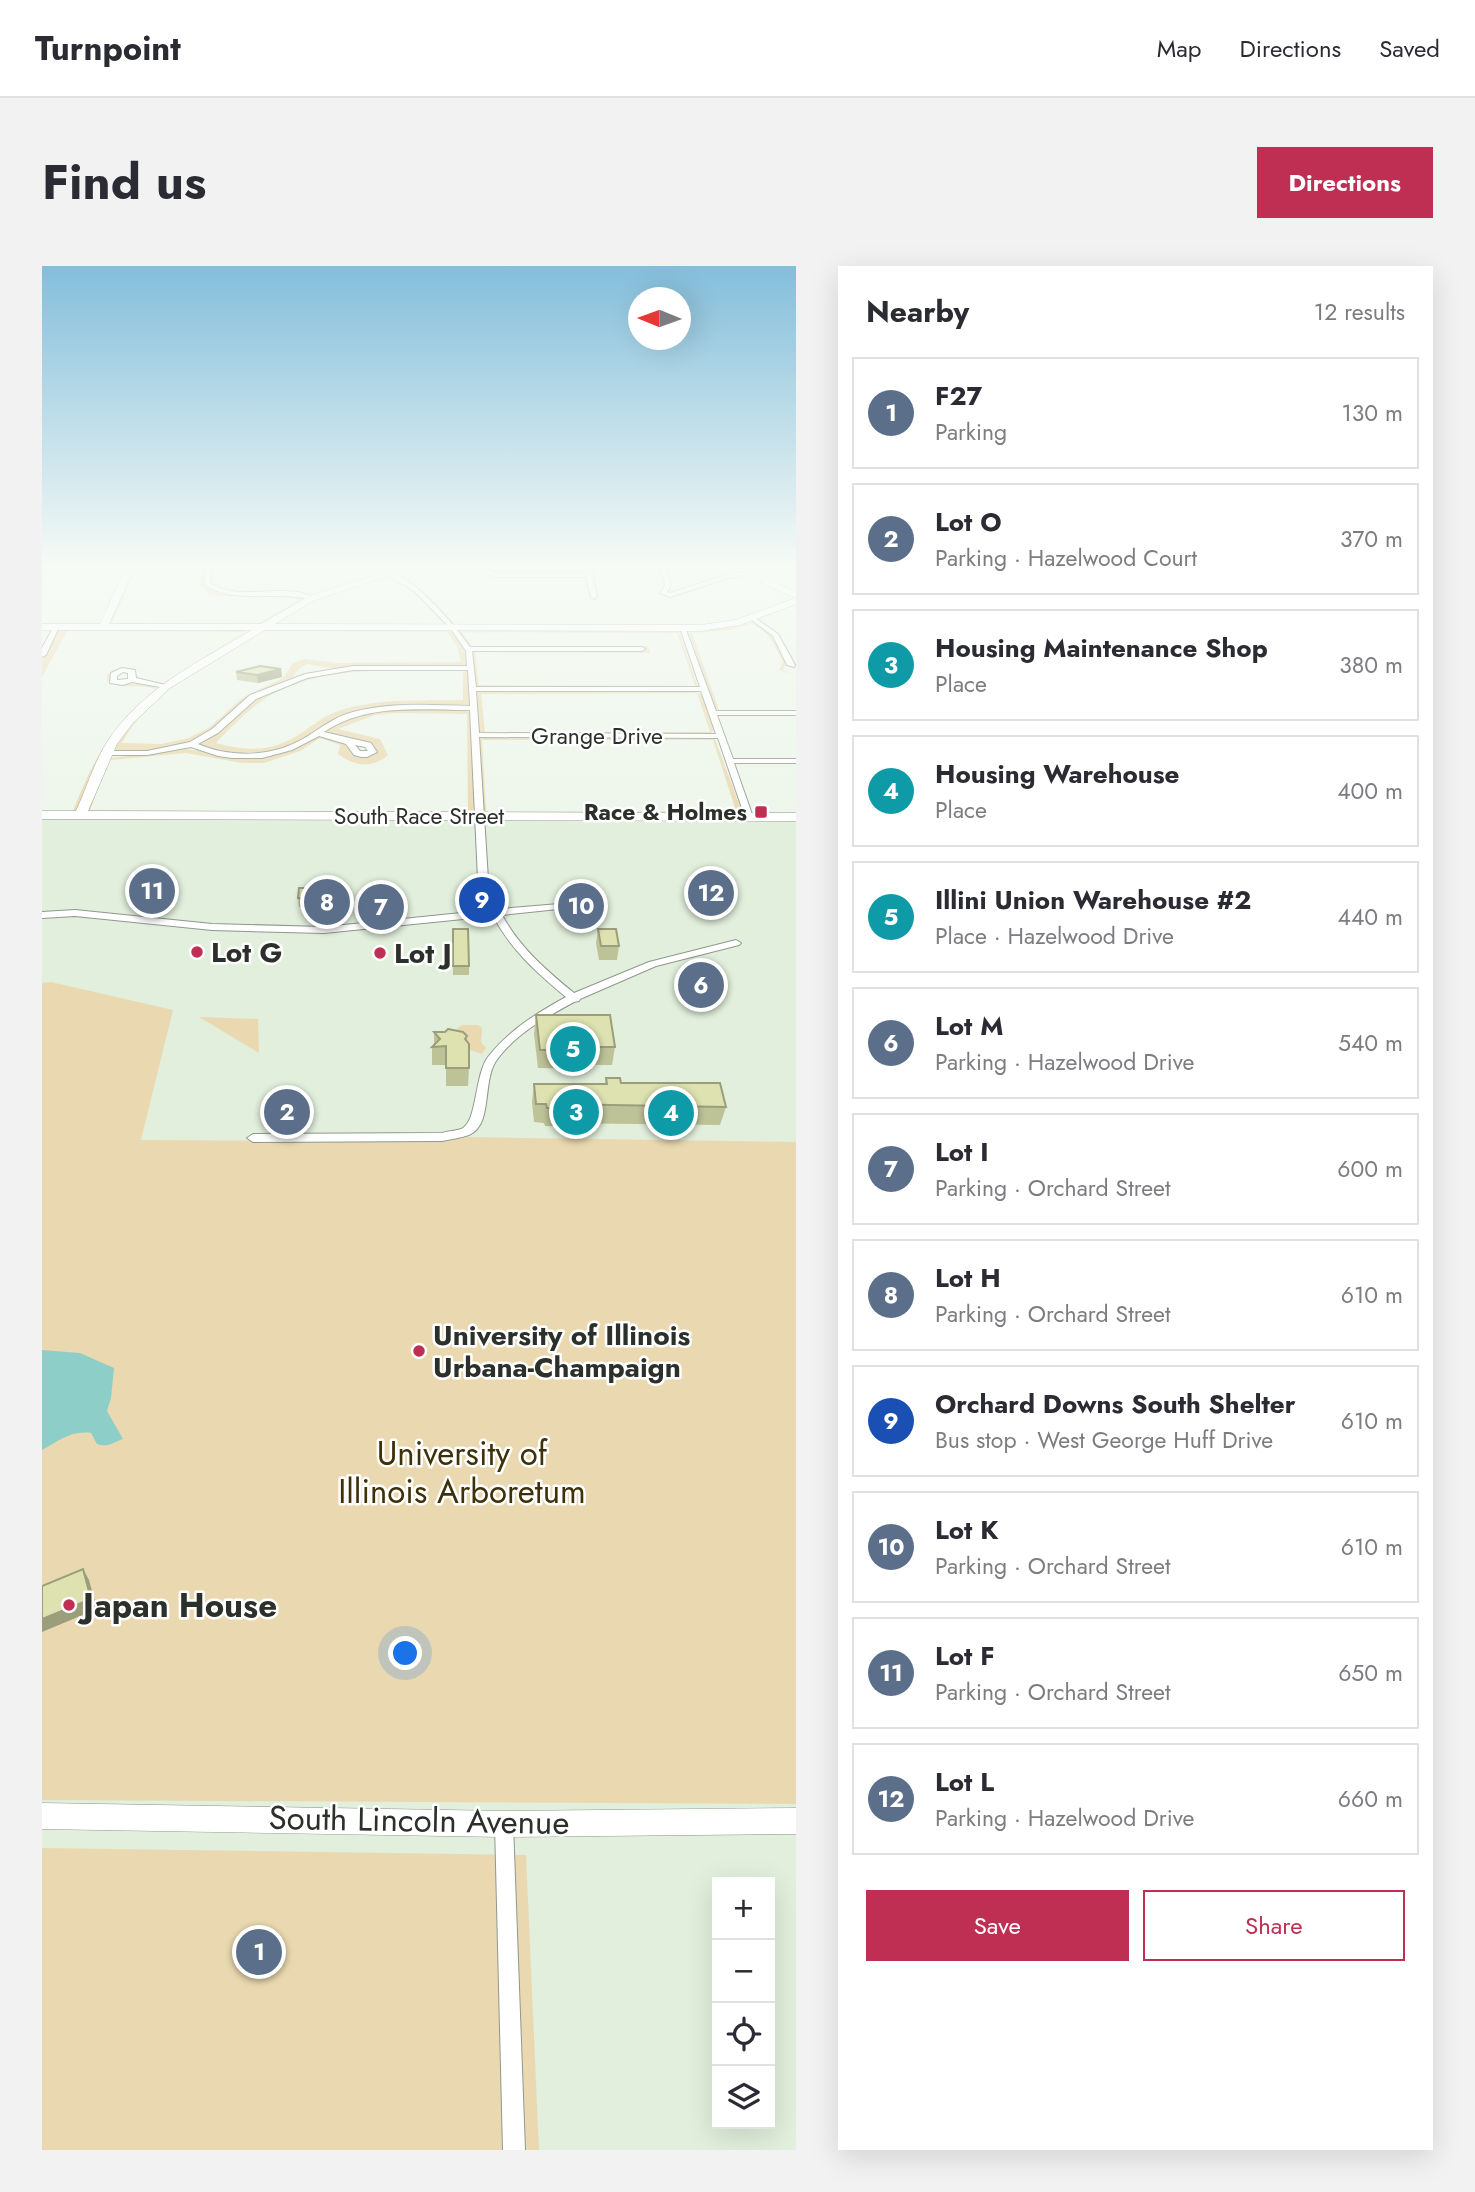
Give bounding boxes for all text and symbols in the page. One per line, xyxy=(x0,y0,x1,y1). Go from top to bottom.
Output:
text: Turnpoint xyxy=(35,25,181,72)
text: Map xyxy=(1157,31,1202,66)
text: Directions xyxy=(1240,31,1341,66)
text: Saved xyxy=(1379,31,1440,66)
text: Find us xyxy=(42,147,206,217)
button: Directions xyxy=(1257,147,1433,218)
north arrow xyxy=(628,287,691,350)
text: Nearby xyxy=(866,290,969,333)
text: 12 results xyxy=(1314,295,1405,329)
text: F27 xyxy=(935,377,982,415)
text: 1 xyxy=(885,396,897,430)
text: 130 m xyxy=(1341,396,1403,430)
text: Parking xyxy=(935,415,1007,449)
text: Lot O xyxy=(935,503,1001,541)
text: 2 xyxy=(883,522,899,556)
text: 370 m xyxy=(1340,522,1403,556)
text: Parking · Hazelwood Court xyxy=(935,541,1197,575)
text: Housing Maintenance Shop xyxy=(935,629,1268,667)
text: 3 xyxy=(884,648,898,682)
text: 380 m xyxy=(1339,648,1403,682)
text: Place xyxy=(935,667,987,701)
street label: Grange Drive xyxy=(531,719,663,753)
text: Housing Warehouse xyxy=(935,755,1180,793)
text: 4 xyxy=(883,774,899,808)
text: 400 m xyxy=(1337,774,1403,808)
text: Place xyxy=(935,793,987,827)
place label: Race & Holmes xyxy=(584,795,747,829)
street label: South Race Street xyxy=(334,799,505,833)
marker: Race & Holmes xyxy=(753,804,769,820)
pin: 11 xyxy=(129,865,175,917)
pin: 12 xyxy=(688,867,734,919)
pin: 9 xyxy=(459,874,505,926)
pin: 8 xyxy=(304,876,350,928)
pin: 10 xyxy=(558,880,604,932)
pin: 7 xyxy=(358,881,404,933)
text: Illini Union Warehouse #2 xyxy=(935,881,1251,919)
text: 5 xyxy=(884,900,898,934)
text: 440 m xyxy=(1338,900,1403,934)
text: Place · Hazelwood Drive xyxy=(935,919,1174,953)
place label: Lot G xyxy=(211,932,282,973)
place label: Lot J xyxy=(394,933,452,974)
marker: Lot G xyxy=(189,944,205,960)
marker: Lot J xyxy=(372,945,388,961)
pin: 6 xyxy=(678,959,724,1011)
text: Lot M xyxy=(935,1007,1003,1045)
pin: 5 xyxy=(550,1023,596,1075)
text: 6 xyxy=(883,1026,899,1060)
text: 540 m xyxy=(1338,1026,1403,1060)
text: Parking · Hazelwood Drive xyxy=(935,1045,1194,1079)
pin: 2 xyxy=(264,1086,310,1138)
pin: 3 xyxy=(553,1086,599,1138)
pin: 4 xyxy=(648,1087,694,1139)
text: Lot I xyxy=(935,1133,988,1171)
text: 7 xyxy=(884,1152,898,1186)
text: 600 m xyxy=(1337,1152,1403,1186)
text: Parking · Orchard Street xyxy=(935,1171,1170,1205)
text: Lot H xyxy=(935,1259,1001,1297)
text: 8 xyxy=(884,1278,898,1312)
text: 610 m xyxy=(1341,1278,1403,1312)
text: Parking · Orchard Street xyxy=(935,1297,1170,1331)
place label: University of Illinois Urbana-Champaign xyxy=(433,1315,690,1388)
marker: University of Illinois Urbana-Champaign xyxy=(411,1343,427,1359)
text: Orchard Downs South Shelter xyxy=(935,1385,1295,1423)
text: 9 xyxy=(883,1404,899,1438)
text: 610 m xyxy=(1341,1404,1403,1438)
text: Bus stop · West George Huff Drive xyxy=(935,1423,1273,1457)
park label: University of Illinois Arboretum xyxy=(338,1430,586,1515)
text: Lot K xyxy=(935,1511,998,1549)
text: 10 xyxy=(878,1530,904,1564)
text: 610 m xyxy=(1341,1530,1403,1564)
text: Parking · Orchard Street xyxy=(935,1549,1170,1583)
place label: Japan House xyxy=(77,1582,277,1629)
marker: Japan House xyxy=(61,1597,77,1613)
your location xyxy=(388,1636,422,1670)
text: Lot F xyxy=(935,1637,995,1675)
text: 11 xyxy=(879,1656,903,1690)
text: 650 m xyxy=(1338,1656,1403,1690)
text: Parking · Orchard Street xyxy=(935,1675,1170,1709)
text: Lot L xyxy=(935,1763,994,1801)
text: 12 xyxy=(878,1782,904,1816)
text: 660 m xyxy=(1338,1782,1403,1816)
street label: South Lincoln Avenue xyxy=(268,1794,570,1846)
text: Parking · Hazelwood Drive xyxy=(935,1801,1194,1835)
map controls xyxy=(712,1877,775,2129)
button: + xyxy=(712,1877,775,1940)
button: Save xyxy=(866,1890,1129,1961)
button: Share xyxy=(1143,1890,1405,1961)
pin: 1 xyxy=(236,1926,282,1978)
button: − xyxy=(712,1940,775,2003)
button: locate xyxy=(712,2003,775,2066)
button: layers xyxy=(712,2066,775,2129)

